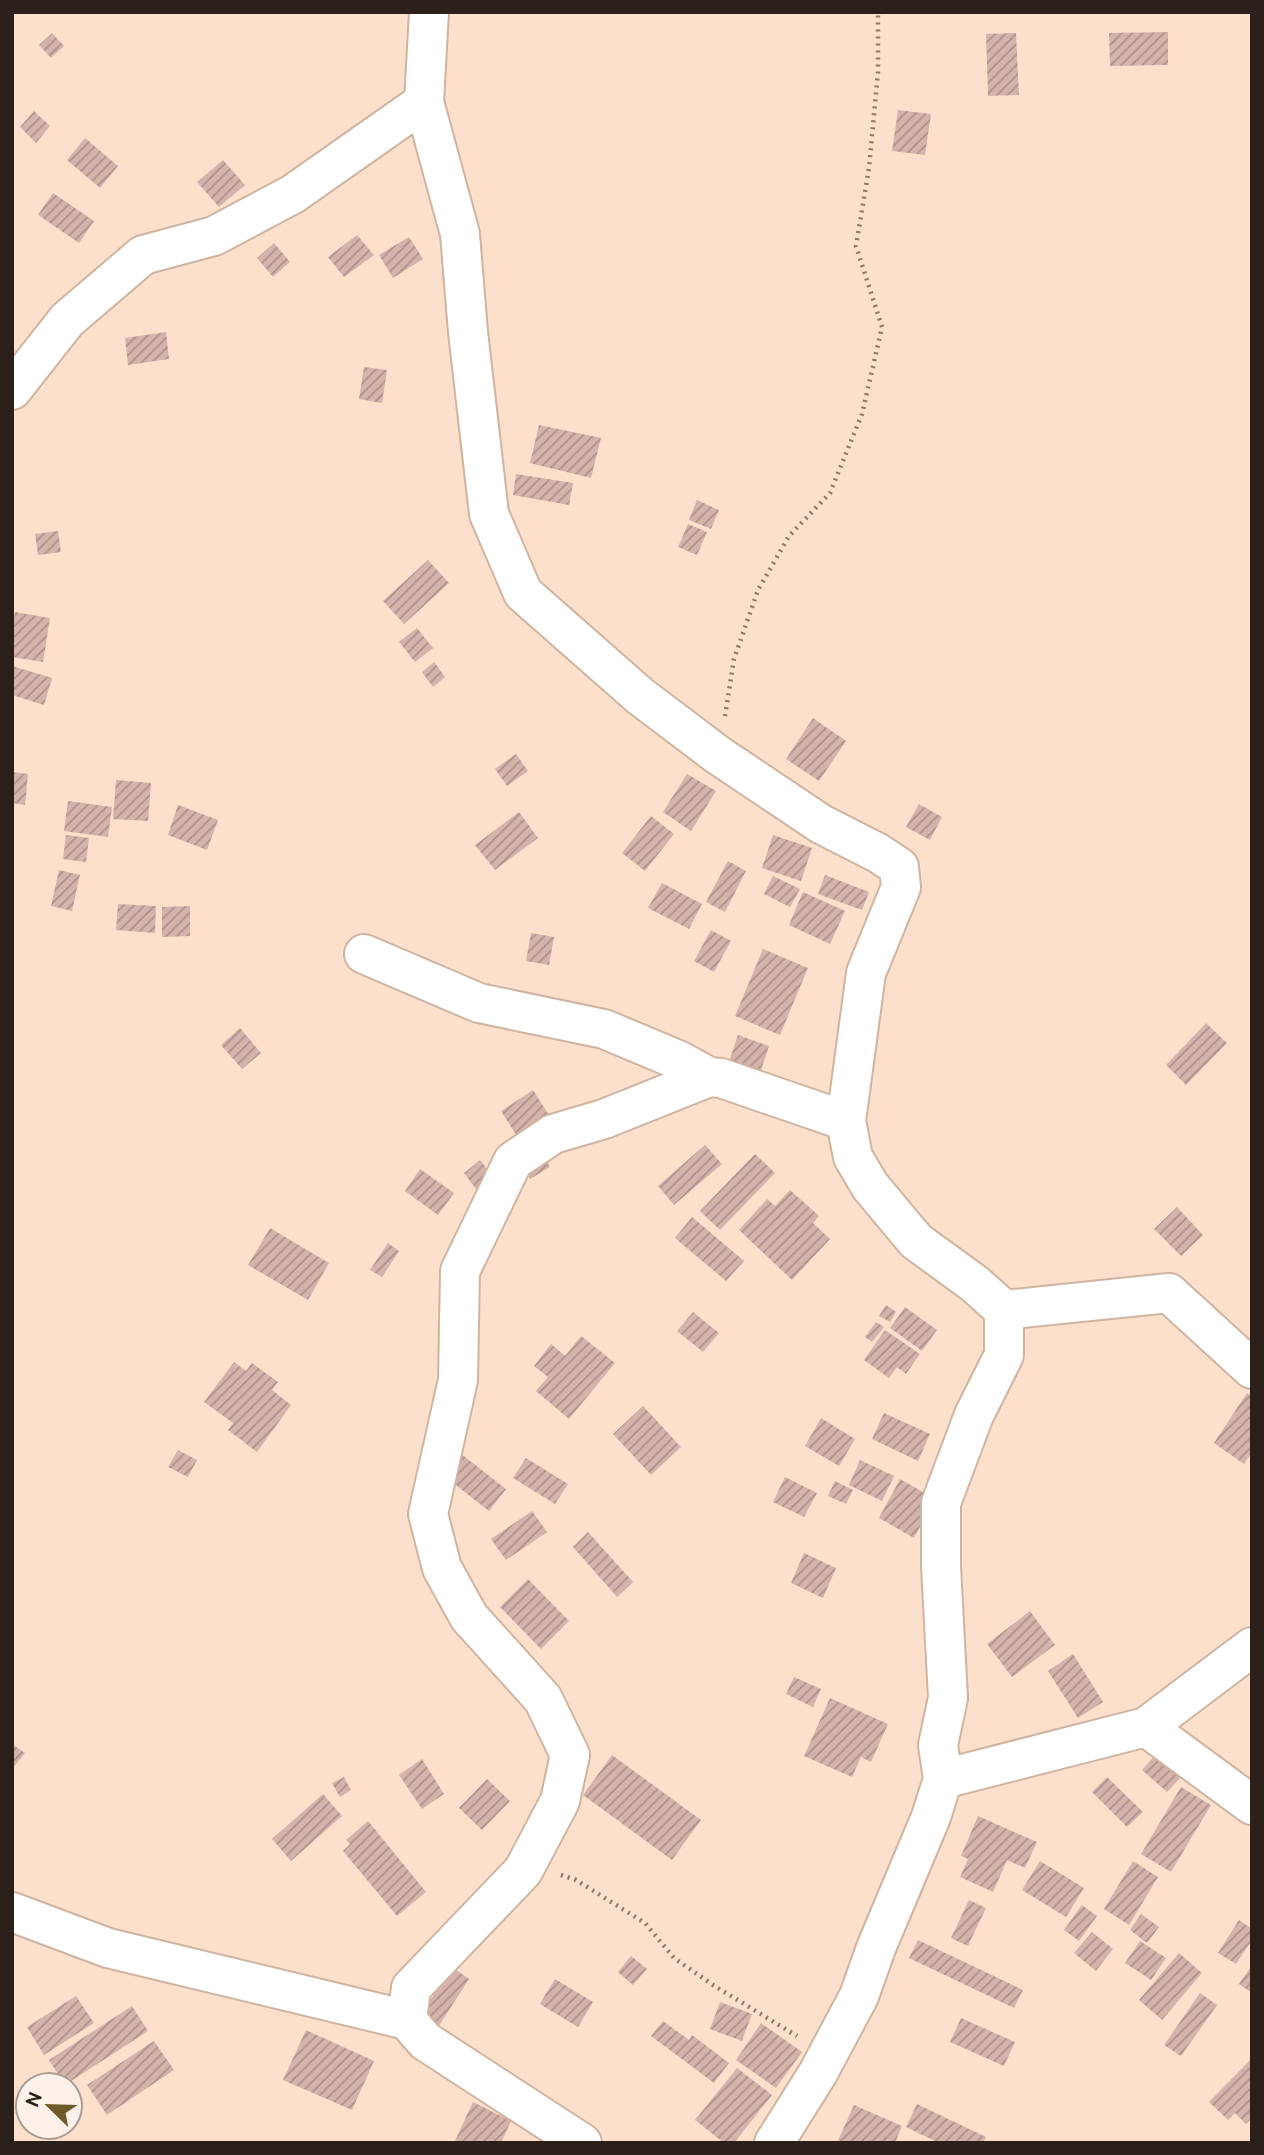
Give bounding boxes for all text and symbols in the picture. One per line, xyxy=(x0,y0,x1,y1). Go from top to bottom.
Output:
north arrow xyxy=(14,2071,84,2141)
text: N xyxy=(20,2089,46,2110)

